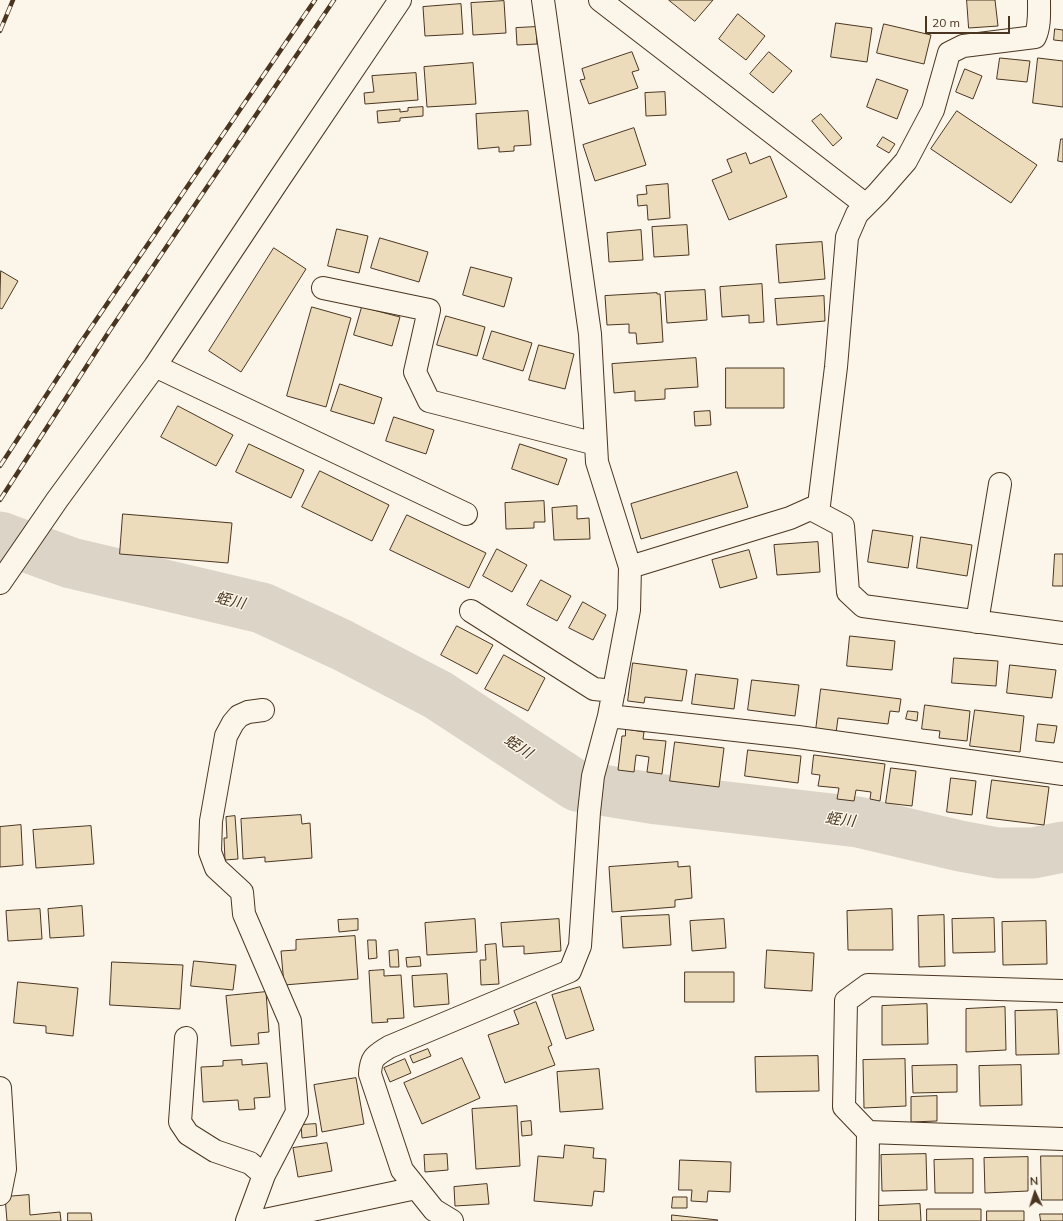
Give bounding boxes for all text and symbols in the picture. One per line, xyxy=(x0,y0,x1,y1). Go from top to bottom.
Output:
scale bar xyxy=(927,8,1012,34)
text: 20 m xyxy=(932,15,960,30)
water label: 蛭川 xyxy=(213,589,247,613)
water label: 蛭川 xyxy=(501,731,535,763)
water label: 蛭川 xyxy=(824,809,856,831)
north arrow xyxy=(1015,1173,1055,1213)
text: N xyxy=(1030,1174,1039,1188)

